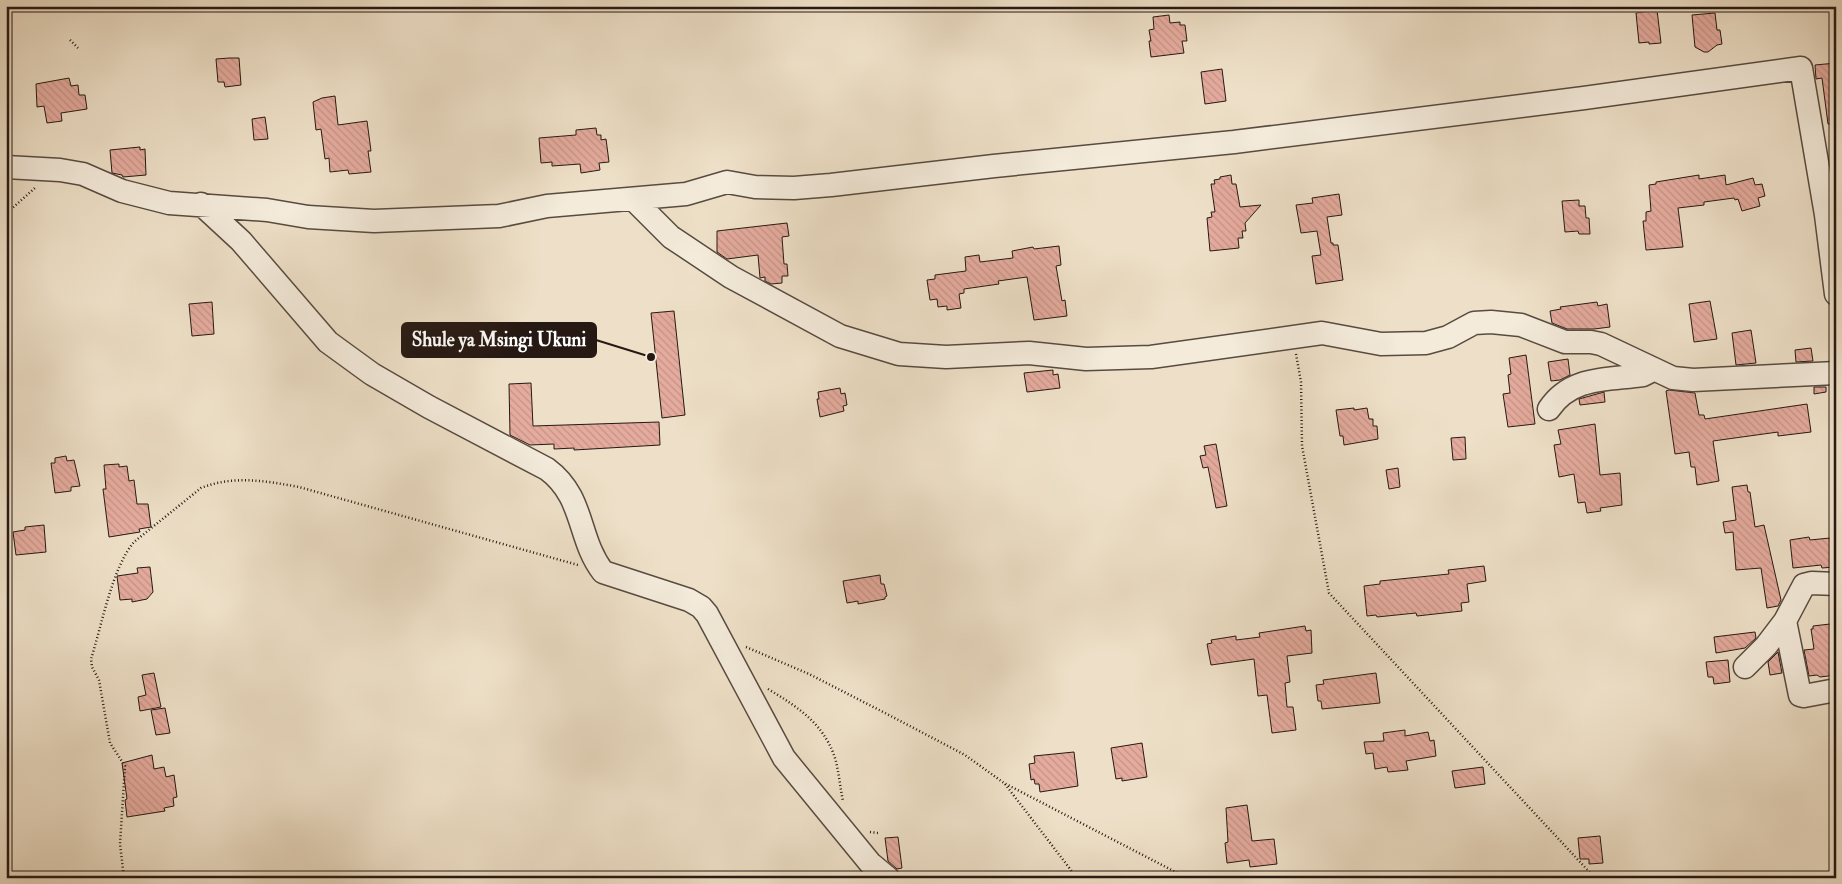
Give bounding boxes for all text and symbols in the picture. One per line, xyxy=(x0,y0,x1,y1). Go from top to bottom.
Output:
callout: Shule ya Msingi Ukuni xyxy=(402,323,596,357)
text: Shule ya Msingi Ukuni xyxy=(412,328,586,353)

